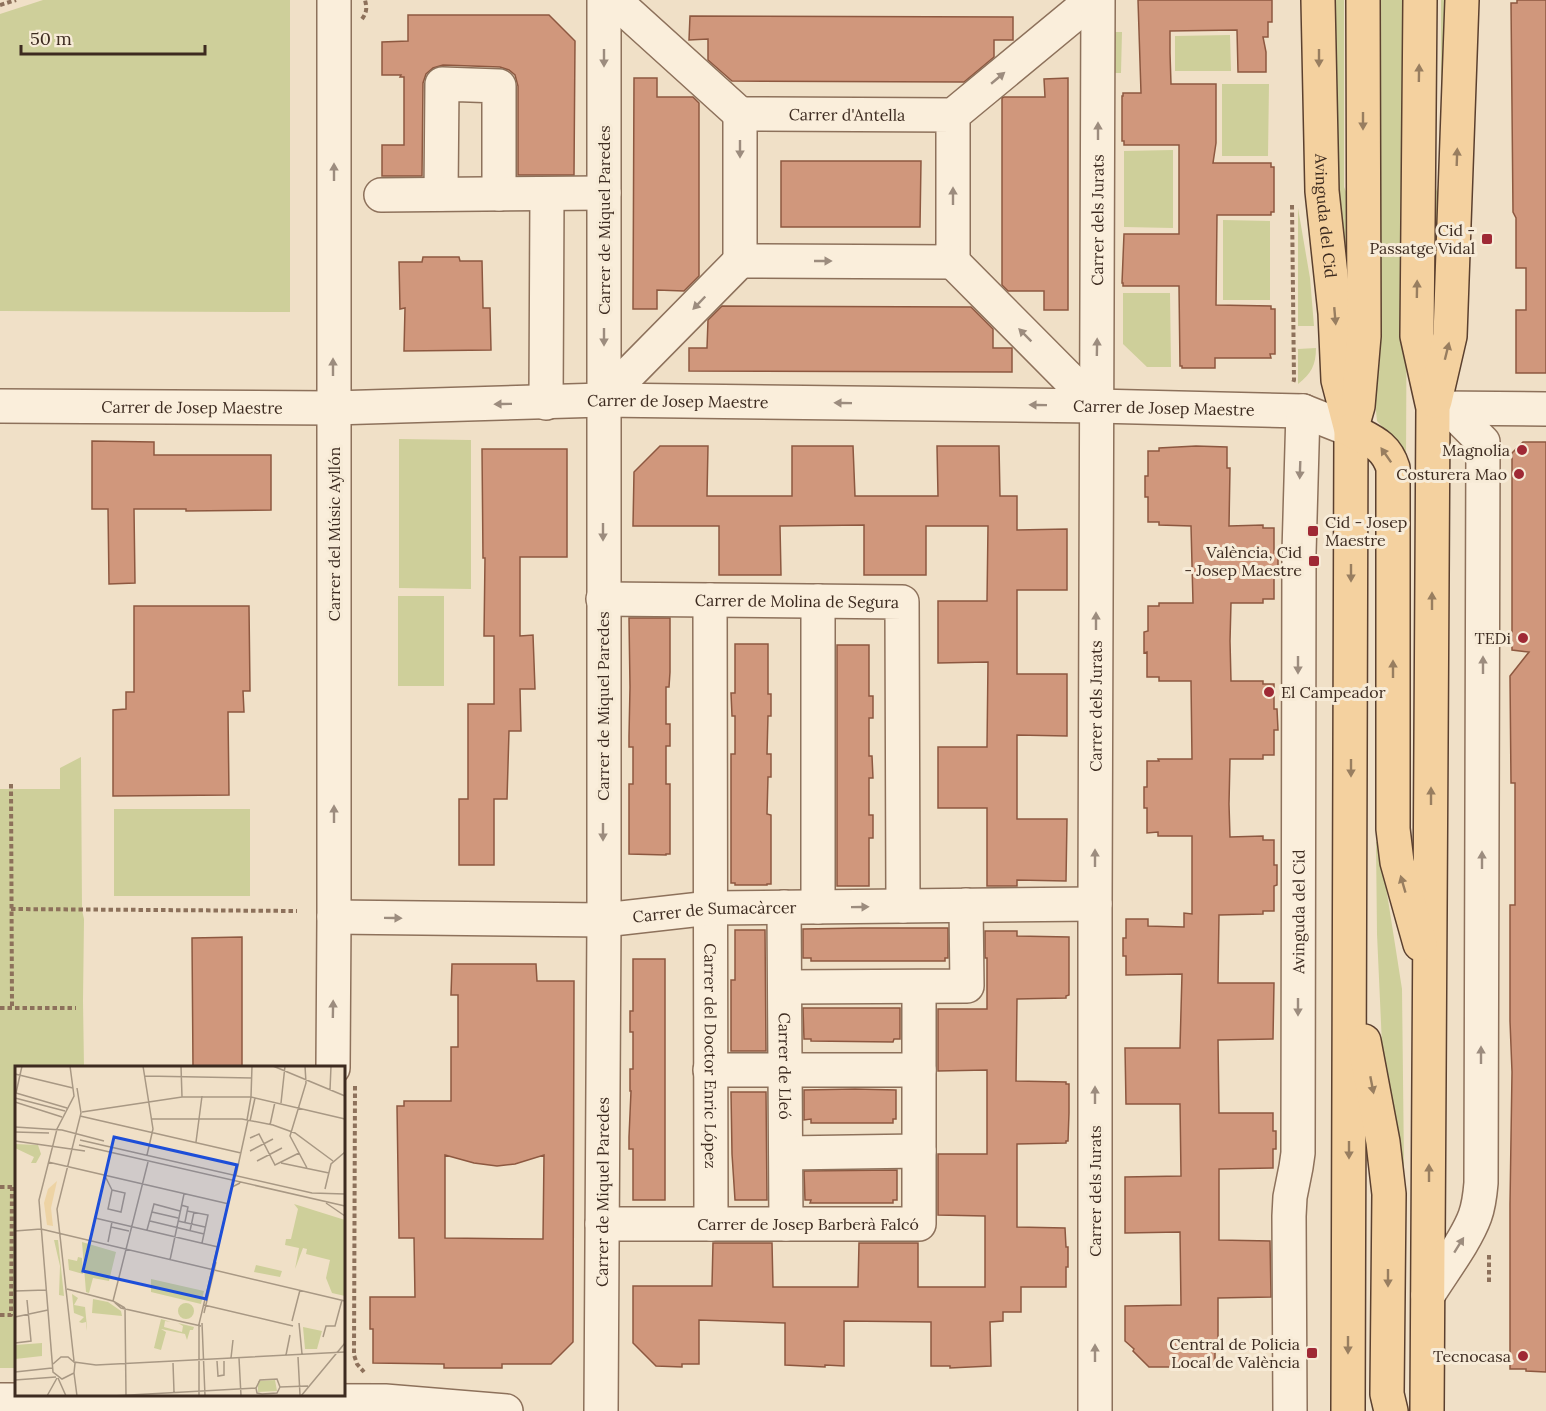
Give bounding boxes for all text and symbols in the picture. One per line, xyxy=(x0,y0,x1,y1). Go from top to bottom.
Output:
scale bar xyxy=(21,18,206,56)
text: 50 m xyxy=(30,27,72,50)
one-way arrow xyxy=(599,49,609,68)
one-way arrow xyxy=(1314,49,1324,68)
one-way arrow xyxy=(1414,63,1424,82)
one-way arrow xyxy=(990,71,1006,84)
street label: Carrer d'Antella xyxy=(789,104,905,125)
one-way arrow xyxy=(1358,112,1368,131)
one-way arrow xyxy=(1093,122,1103,141)
street label: Carrer de Miquel Paredes xyxy=(594,125,614,315)
one-way arrow xyxy=(735,139,745,158)
one-way arrow xyxy=(1452,147,1461,166)
street label: Avinguda del Cid xyxy=(1311,152,1341,279)
street label: Carrer dels Jurats xyxy=(1087,154,1107,286)
one-way arrow xyxy=(329,163,339,182)
one-way arrow xyxy=(948,187,958,206)
place label: Cid - Passatge Vidal xyxy=(1369,220,1475,258)
marker: Cid - Passatge Vidal xyxy=(1480,232,1494,246)
one-way arrow xyxy=(814,256,833,266)
one-way arrow xyxy=(1412,279,1422,298)
one-way arrow xyxy=(692,295,706,310)
one-way arrow xyxy=(1330,306,1340,325)
one-way arrow xyxy=(599,328,609,347)
one-way arrow xyxy=(1019,328,1033,342)
one-way arrow xyxy=(1092,338,1102,357)
one-way arrow xyxy=(1442,342,1452,361)
one-way arrow xyxy=(328,358,338,377)
street label: Carrer de Josep Maestre xyxy=(587,390,769,412)
street label: Carrer de Josep Maestre xyxy=(1073,396,1255,420)
street label: Carrer de Josep Maestre xyxy=(101,397,283,418)
one-way arrow xyxy=(833,398,852,408)
one-way arrow xyxy=(493,399,512,408)
one-way arrow xyxy=(1028,400,1047,410)
place label: Magnolia xyxy=(1442,440,1510,460)
marker: Magnolia xyxy=(1515,443,1529,457)
street label: Carrer del Músic Ayllón xyxy=(324,446,344,621)
one-way arrow xyxy=(1380,448,1392,464)
one-way arrow xyxy=(1296,460,1305,479)
place label: Costurera Mao xyxy=(1396,464,1507,484)
marker: Costurera Mao xyxy=(1512,467,1526,481)
place label: Cid - Josep Maestre xyxy=(1325,512,1407,550)
one-way arrow xyxy=(598,523,608,542)
marker: Cid - Josep Maestre xyxy=(1306,524,1320,538)
place label: València, Cid - Josep Maestre xyxy=(1184,542,1302,580)
marker: València, Cid - Josep Maestre xyxy=(1307,554,1321,568)
one-way arrow xyxy=(1346,563,1356,582)
street label: Carrer de Molina de Segura xyxy=(695,590,899,612)
one-way arrow xyxy=(1427,591,1437,610)
street label: Carrer de Miquel Paredes xyxy=(593,611,613,801)
one-way arrow xyxy=(1091,611,1101,630)
place label: TEDi xyxy=(1474,628,1511,648)
marker: TEDi xyxy=(1516,631,1530,645)
street label: Carrer dels Jurats xyxy=(1085,640,1106,772)
one-way arrow xyxy=(1293,655,1303,674)
one-way arrow xyxy=(1478,656,1488,675)
one-way arrow xyxy=(1388,659,1398,678)
place label: El Campeador xyxy=(1281,682,1386,702)
marker: El Campeador xyxy=(1262,685,1276,699)
one-way arrow xyxy=(1346,758,1356,777)
one-way arrow xyxy=(1426,786,1436,805)
one-way arrow xyxy=(329,805,339,824)
one-way arrow xyxy=(598,823,608,842)
one-way arrow xyxy=(1090,848,1100,867)
street label: Avinguda del Cid xyxy=(1288,849,1309,975)
one-way arrow xyxy=(1477,851,1487,870)
one-way arrow xyxy=(1398,875,1407,893)
street label: Carrer de Sumacàrcer xyxy=(632,897,797,927)
one-way arrow xyxy=(850,902,869,912)
one-way arrow xyxy=(383,913,402,923)
street label: Carrer del Doctor Enric López xyxy=(701,943,721,1169)
one-way arrow xyxy=(1293,997,1303,1016)
one-way arrow xyxy=(328,1000,338,1019)
street label: Carrer de Lleó xyxy=(775,1012,795,1120)
one-way arrow xyxy=(1476,1046,1486,1065)
inset map xyxy=(15,1066,345,1396)
one-way arrow xyxy=(1368,1075,1377,1094)
one-way arrow xyxy=(1090,1085,1100,1104)
street label: Carrer de Miquel Paredes xyxy=(592,1097,613,1287)
street label: Carrer dels Jurats xyxy=(1085,1125,1105,1257)
one-way arrow xyxy=(1344,1140,1354,1159)
one-way arrow xyxy=(1424,1164,1434,1183)
street label: Carrer de Josep Barberà Falcó xyxy=(697,1214,919,1234)
one-way arrow xyxy=(1454,1237,1465,1253)
one-way arrow xyxy=(1383,1269,1393,1288)
place label: Central de Policia Local de València xyxy=(1169,1334,1300,1372)
one-way arrow xyxy=(1343,1335,1353,1354)
one-way arrow xyxy=(1090,1343,1100,1362)
marker: Central de Policia Local de València xyxy=(1305,1346,1319,1360)
place label: Tecnocasa xyxy=(1433,1346,1511,1366)
marker: Tecnocasa xyxy=(1516,1349,1530,1363)

